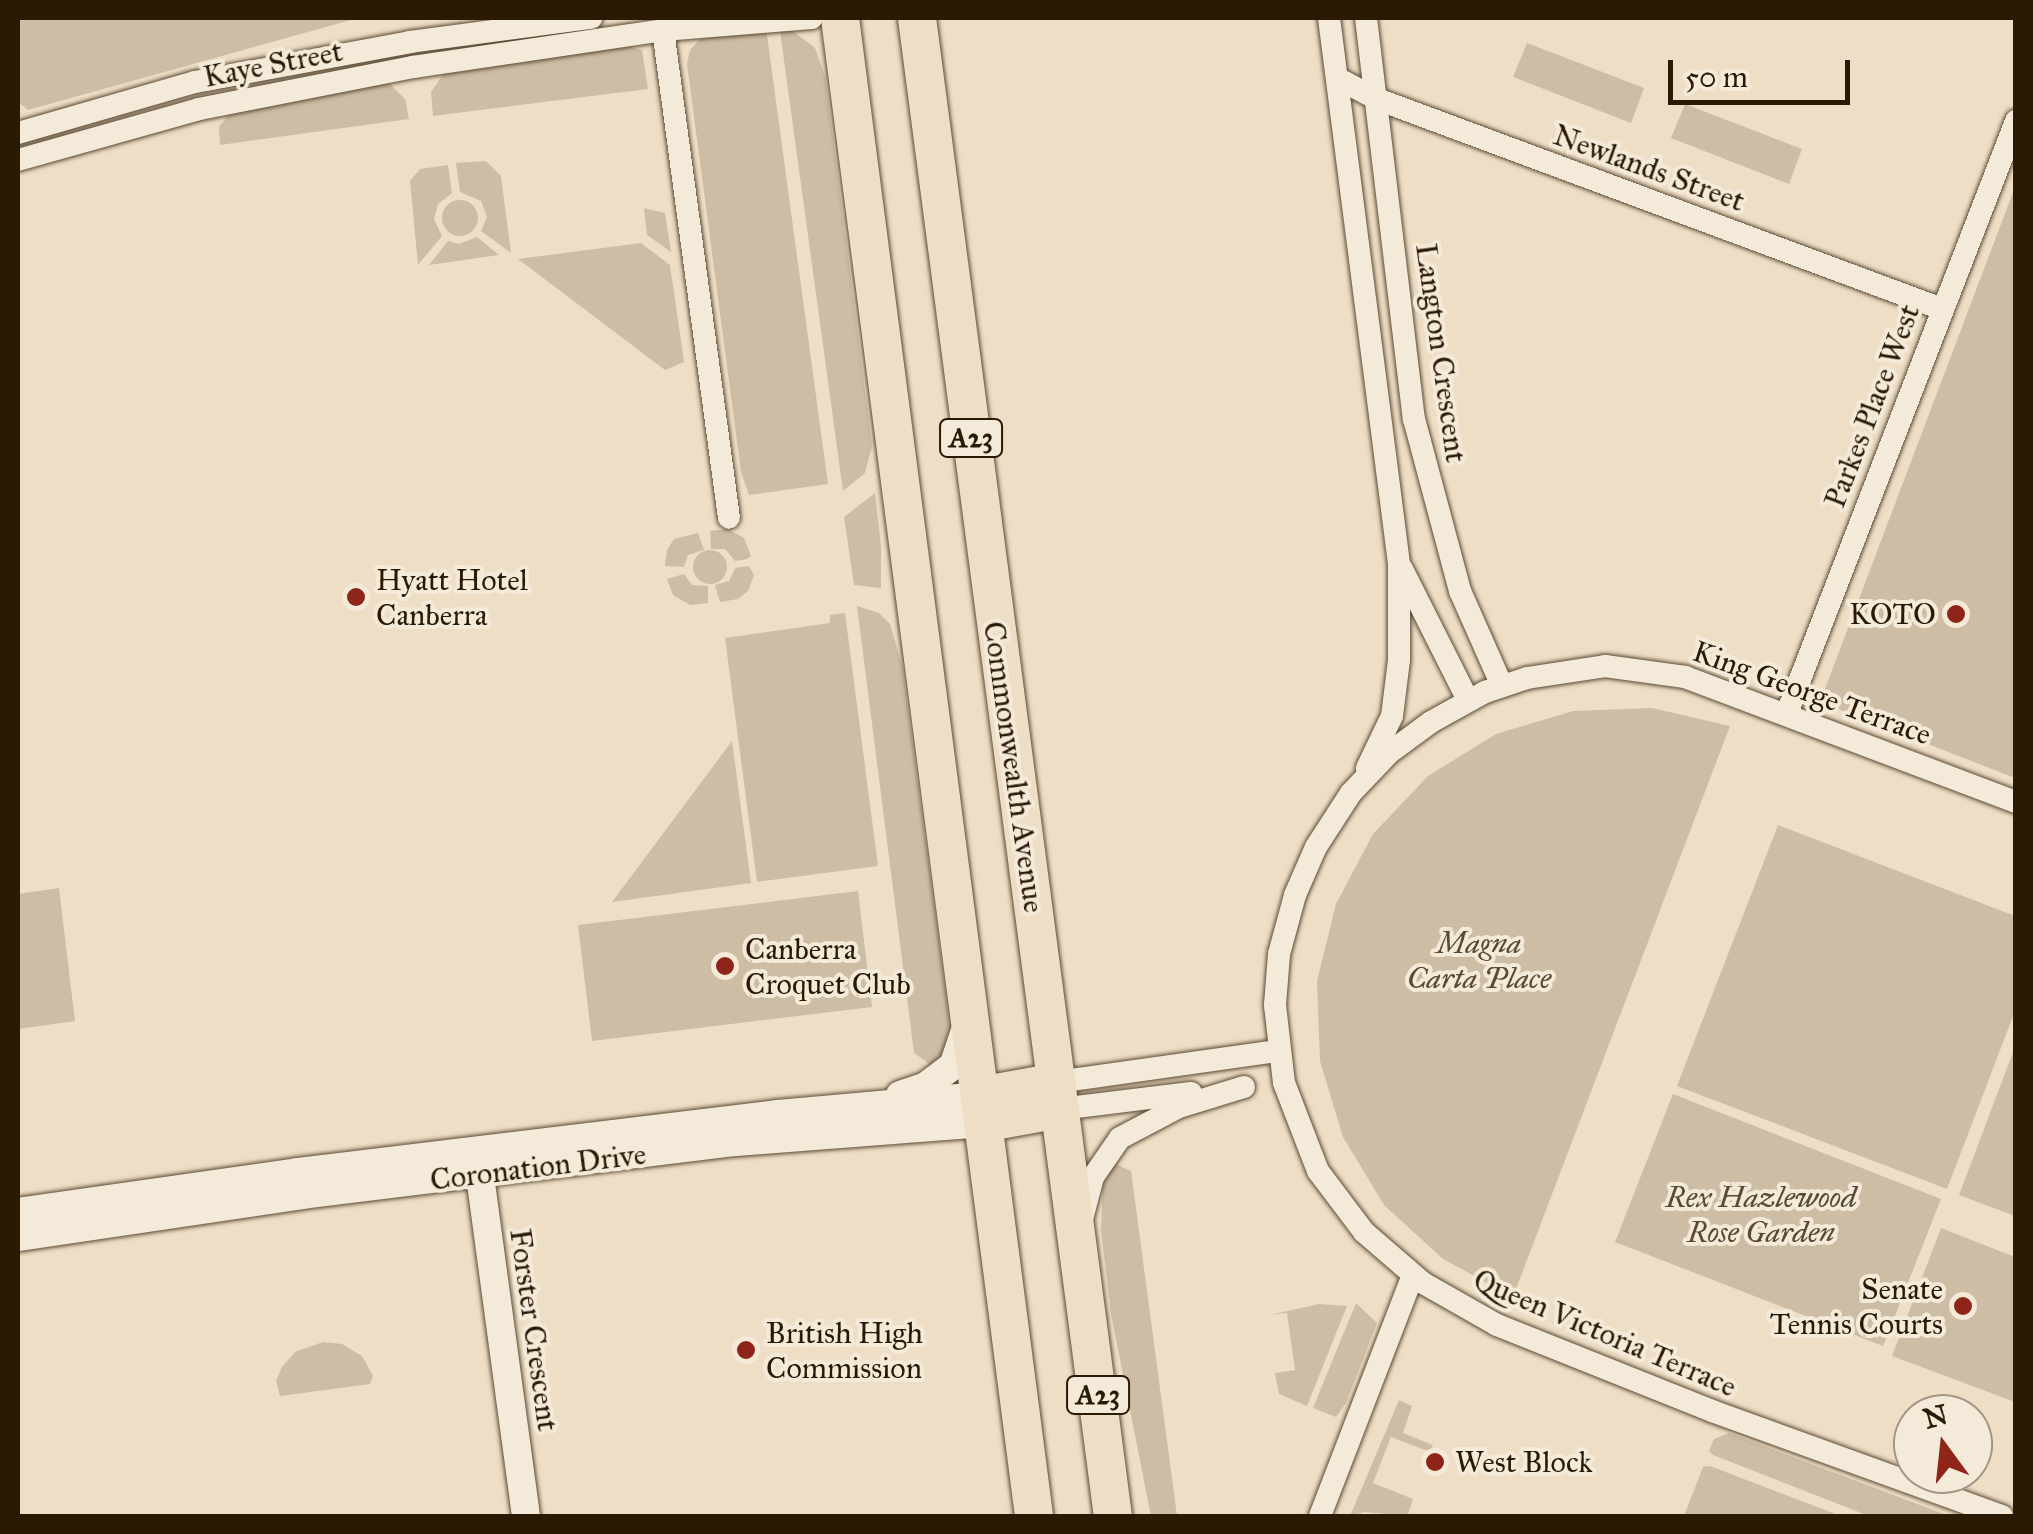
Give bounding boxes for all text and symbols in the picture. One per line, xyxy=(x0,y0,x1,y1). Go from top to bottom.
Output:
street label: Kaye Street xyxy=(200,33,346,95)
scale bar xyxy=(1673,40,1856,102)
text: 50 m xyxy=(1685,59,1748,95)
street label: Newlands Street xyxy=(1548,117,1750,219)
street label: Langton Crescent xyxy=(1408,241,1474,465)
street label: Parkes Place West xyxy=(1817,299,1927,513)
road number: A23 xyxy=(938,415,1004,461)
place label: Hyatt Hotel Canberra xyxy=(376,562,528,632)
marker: Hyatt Hotel Canberra xyxy=(345,586,367,608)
place label: KOTO xyxy=(1849,596,1936,632)
marker: KOTO xyxy=(1945,603,1967,625)
street label: Commonwealth Avenue xyxy=(976,619,1052,915)
street label: King George Terrace xyxy=(1688,633,1936,753)
park label: Magna Carta Place xyxy=(1407,925,1551,996)
place label: Canberra Croquet Club xyxy=(745,931,911,1002)
marker: Canberra Croquet Club xyxy=(714,955,736,977)
street label: Coronation Drive xyxy=(428,1136,648,1198)
park label: Rex Hazlewood Rose Garden xyxy=(1665,1179,1857,1250)
street label: Forster Crescent xyxy=(502,1226,566,1434)
street label: Queen Victoria Terrace xyxy=(1468,1261,1742,1405)
place label: Senate Tennis Courts xyxy=(1770,1271,1943,1342)
marker: Senate Tennis Courts xyxy=(1952,1295,1974,1317)
place label: British High Commission xyxy=(766,1315,923,1386)
marker: British High Commission xyxy=(735,1339,757,1361)
road number: A23 xyxy=(1066,1372,1130,1418)
north arrow xyxy=(1893,1394,1993,1494)
text: N xyxy=(1920,1396,1952,1436)
place label: West Block xyxy=(1455,1444,1593,1480)
marker: West Block xyxy=(1424,1451,1446,1473)

